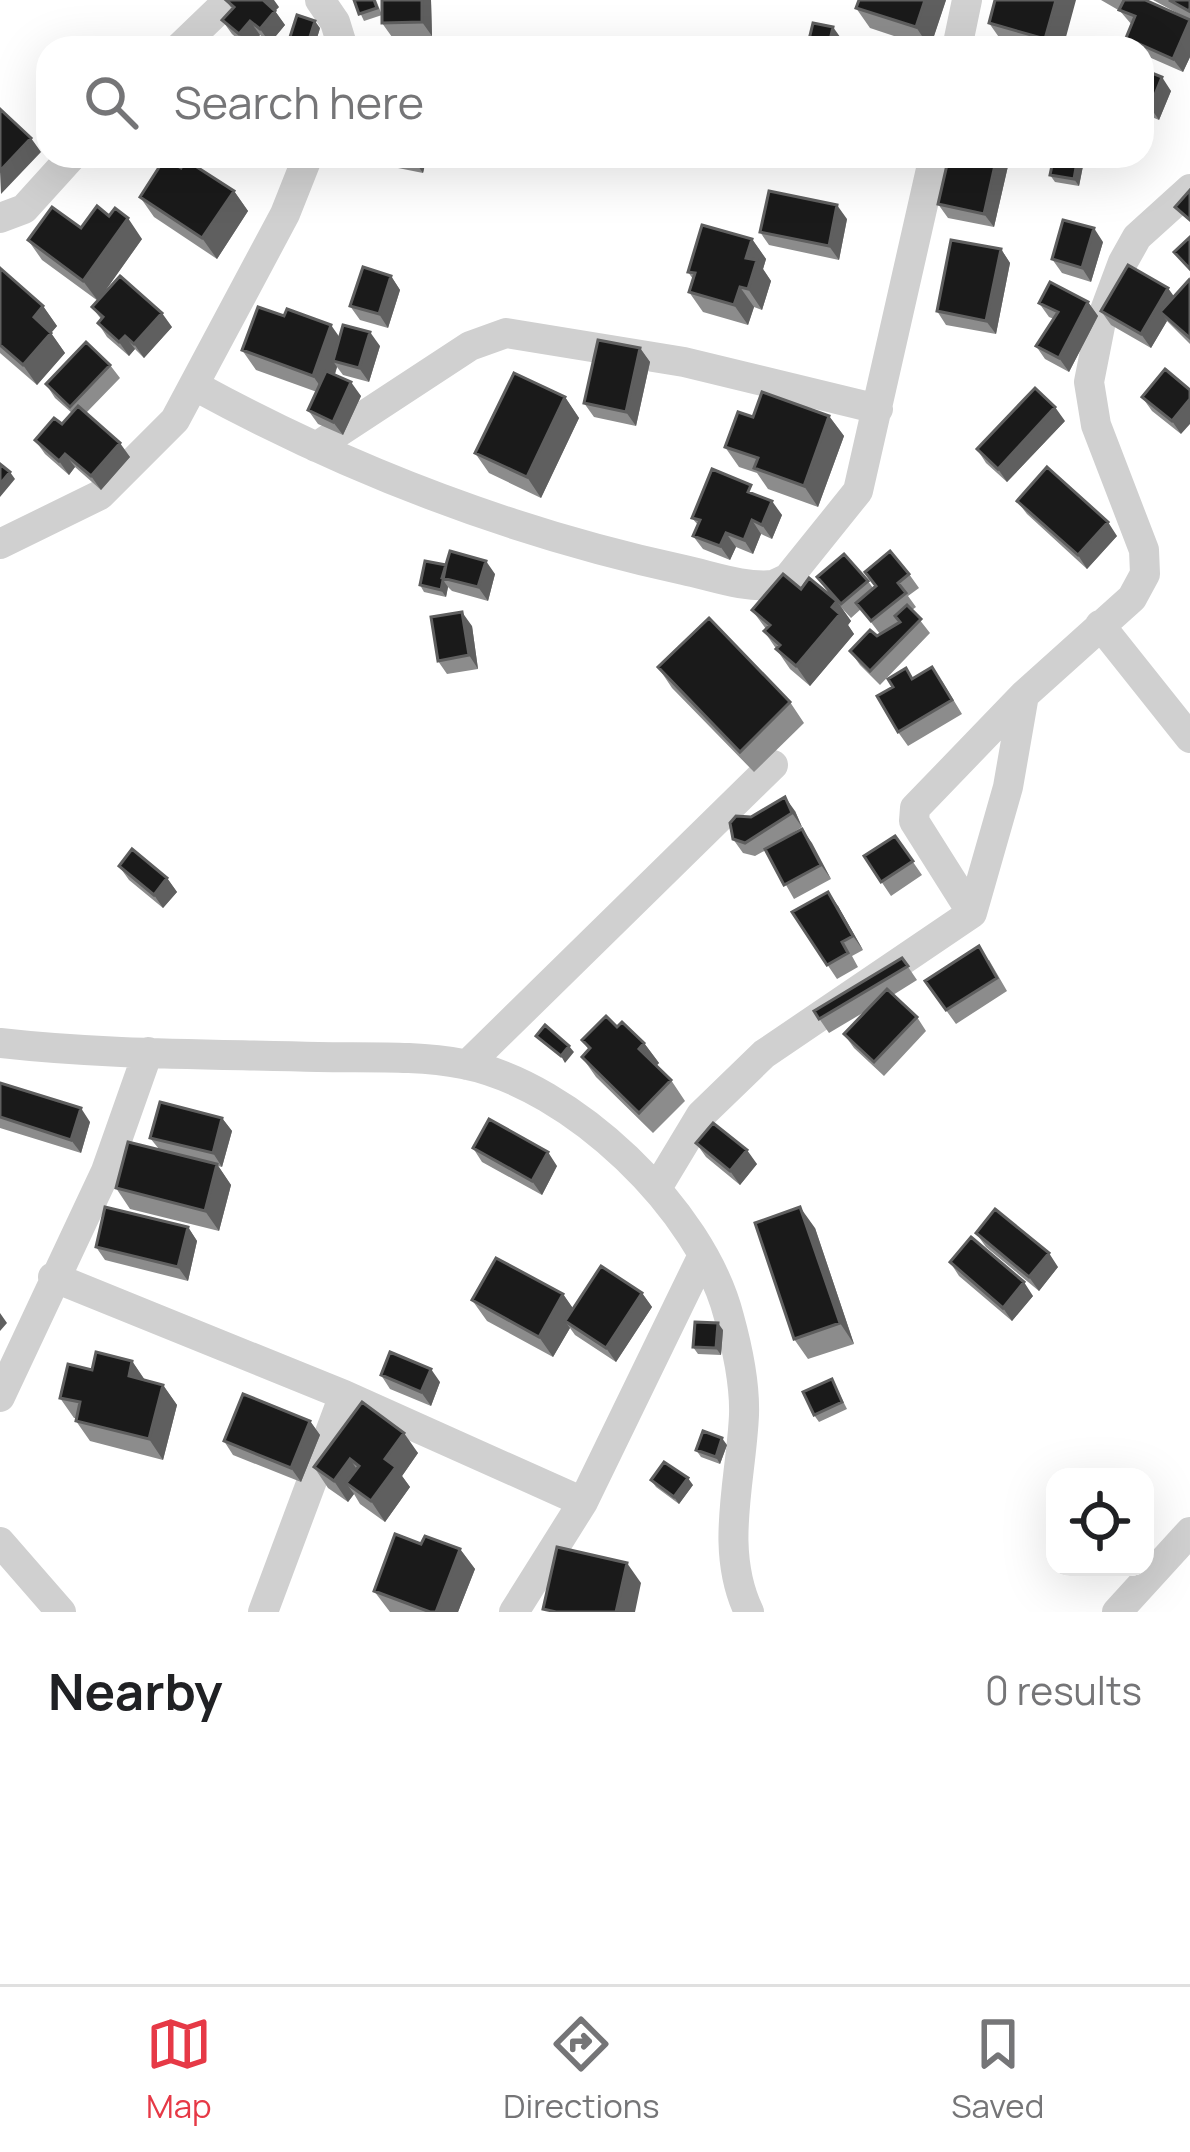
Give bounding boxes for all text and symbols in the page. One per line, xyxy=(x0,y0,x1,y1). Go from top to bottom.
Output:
search box xyxy=(36,36,1154,168)
icon: search xyxy=(78,69,144,135)
text: Search here xyxy=(174,71,424,133)
map controls xyxy=(1046,1468,1154,1576)
button: locate xyxy=(1046,1468,1154,1576)
text: Nearby xyxy=(48,1656,223,1725)
text: 0 results xyxy=(985,1663,1142,1717)
tab: Map xyxy=(146,2011,212,2128)
tab: Directions xyxy=(503,2011,660,2128)
tab: Saved xyxy=(951,2011,1044,2128)

